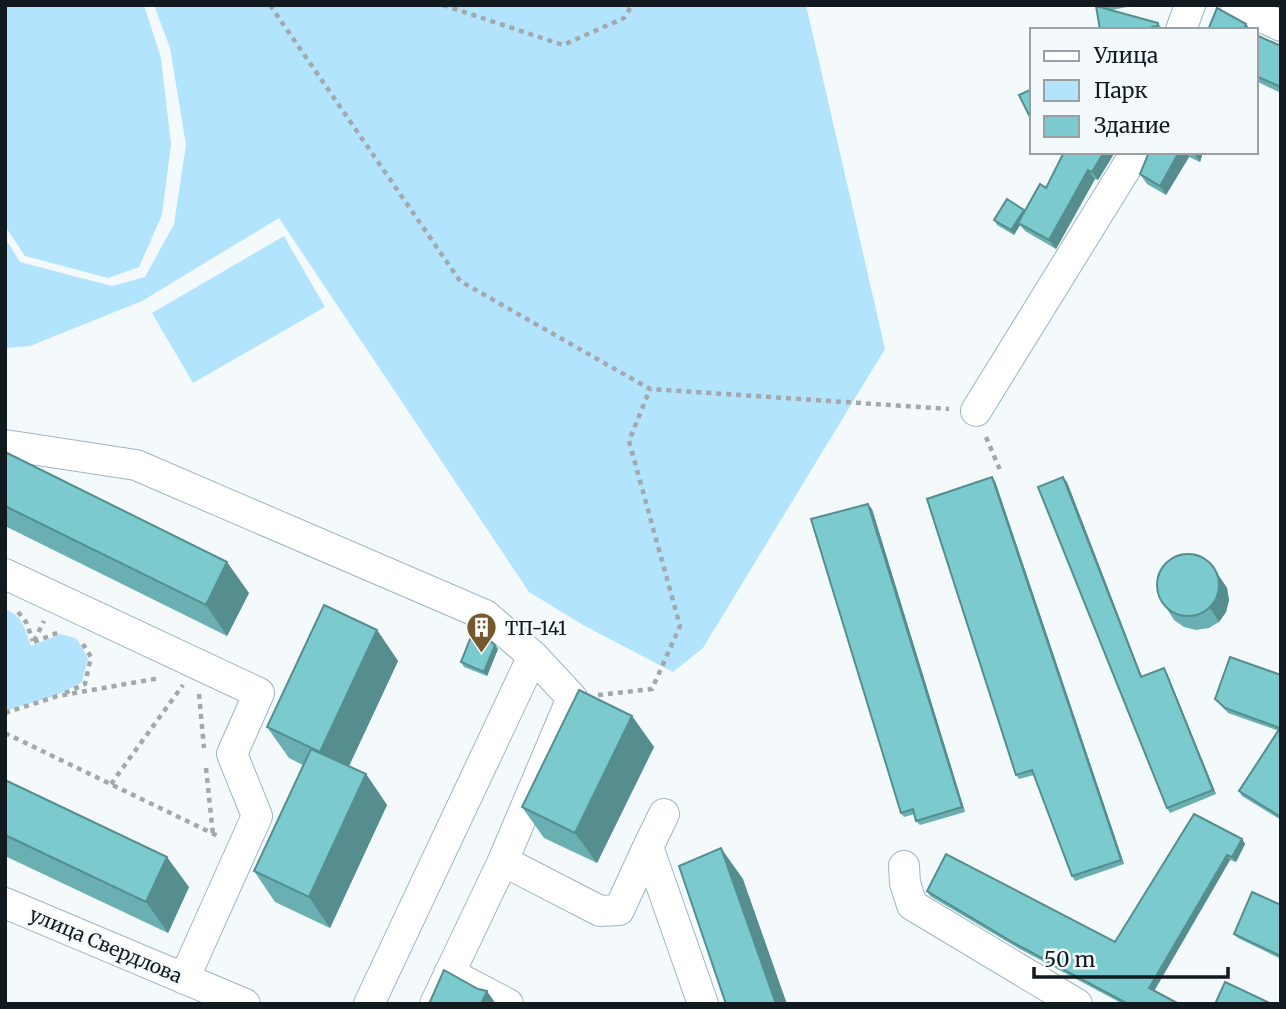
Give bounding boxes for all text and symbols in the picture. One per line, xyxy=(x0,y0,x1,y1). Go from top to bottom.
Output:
legend xyxy=(1030,28,1258,154)
text: Улица xyxy=(1093,42,1158,69)
text: Парк xyxy=(1094,77,1148,104)
text: Здание xyxy=(1094,112,1170,139)
building icon: ТП-141 xyxy=(465,611,499,655)
place label: ТП-141 xyxy=(505,616,567,640)
street label: улица Свердлова xyxy=(26,902,186,988)
scale bar xyxy=(1034,936,1228,980)
text: 50 m xyxy=(1044,946,1095,973)

